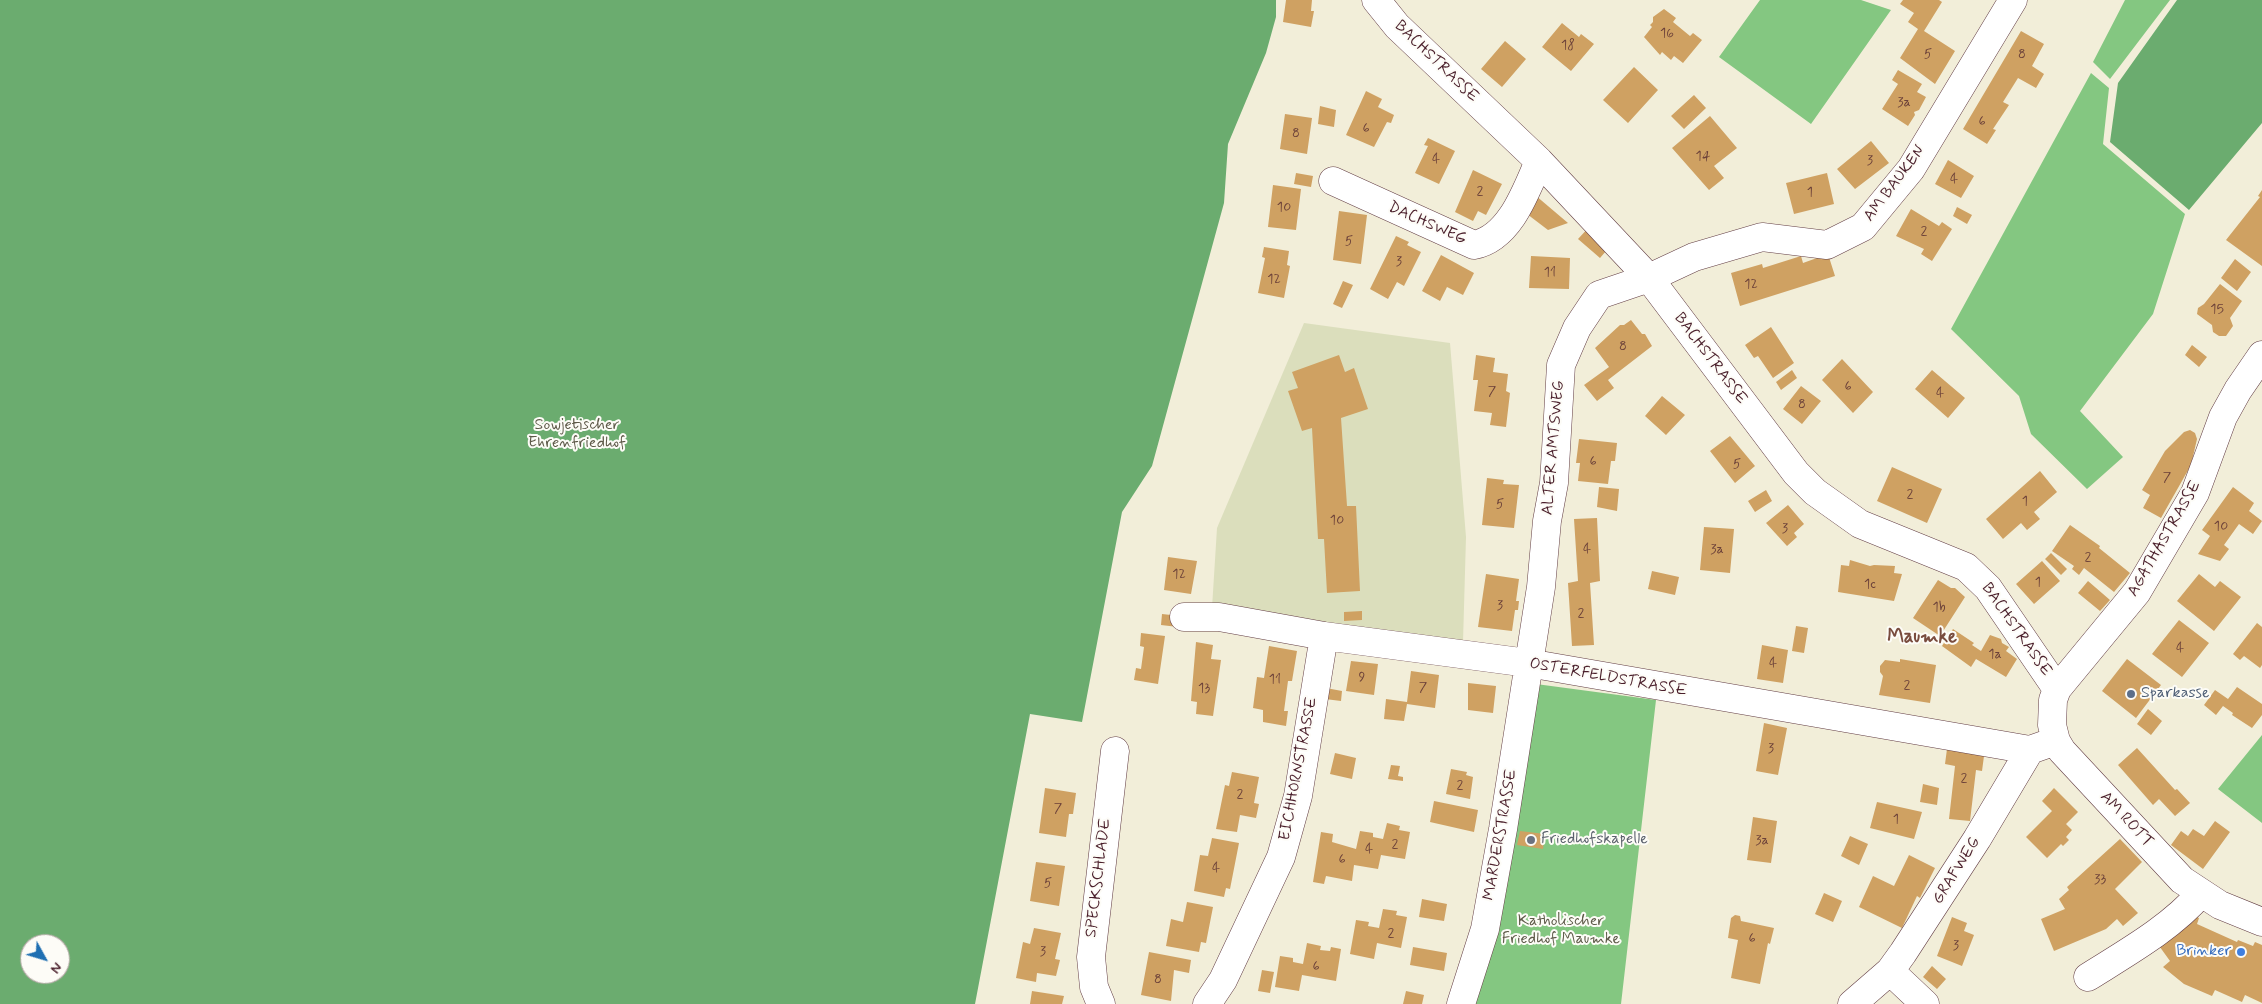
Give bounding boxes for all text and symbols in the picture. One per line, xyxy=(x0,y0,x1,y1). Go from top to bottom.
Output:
street label: BACHSTRASSE xyxy=(1390,17,1482,107)
house number: 16 xyxy=(1660,26,1674,42)
house number: 18 xyxy=(1561,38,1575,54)
house number: 5 xyxy=(1924,47,1932,63)
house number: 8 xyxy=(2018,47,2026,63)
house number: 3a xyxy=(1897,95,1911,111)
house number: 6 xyxy=(1978,114,1986,130)
house number: 6 xyxy=(1362,121,1370,137)
house number: 8 xyxy=(1292,126,1300,142)
street label: AM BAUKEN xyxy=(1860,142,1930,226)
house number: 14 xyxy=(1696,149,1710,165)
house number: 4 xyxy=(1432,152,1440,168)
house number: 3 xyxy=(1867,153,1873,169)
house number: 4 xyxy=(1950,172,1958,188)
house number: 2 xyxy=(1477,184,1483,200)
house number: 1 xyxy=(1807,185,1813,201)
street label: DACHSWEG xyxy=(1385,198,1469,250)
house number: 10 xyxy=(1277,200,1291,216)
house number: 2 xyxy=(1921,224,1927,240)
house number: 5 xyxy=(1345,234,1353,250)
house number: 3 xyxy=(1396,254,1402,270)
house number: 11 xyxy=(1544,265,1556,281)
house number: 12 xyxy=(1267,272,1281,288)
house number: 12 xyxy=(1744,277,1758,293)
house number: 15 xyxy=(2210,302,2224,318)
street label: BACHSTRASSE xyxy=(1669,309,1751,409)
house number: 8 xyxy=(1619,339,1627,355)
house number: 6 xyxy=(1844,379,1852,395)
street label: ALTER AMTSWEG xyxy=(1539,380,1569,516)
house number: 7 xyxy=(1488,384,1496,400)
house number: 4 xyxy=(1936,386,1944,402)
house number: 8 xyxy=(1798,397,1806,413)
park label: Sowjetischer Ehrenfriedhof xyxy=(528,416,626,454)
house number: 6 xyxy=(1589,454,1597,470)
house number: 5 xyxy=(1733,457,1741,473)
house number: 7 xyxy=(2163,470,2171,486)
street label: AGATHASTRASSE xyxy=(2124,478,2206,600)
house number: 2 xyxy=(1907,487,1913,503)
house number: 1 xyxy=(2022,494,2028,510)
house number: 5 xyxy=(1496,497,1504,513)
house number: 10 xyxy=(1330,513,1344,529)
house number: 10 xyxy=(2214,519,2228,535)
house number: 3 xyxy=(1782,521,1788,537)
house number: 4 xyxy=(1583,542,1591,558)
house number: 3a xyxy=(1710,542,1724,558)
house number: 2 xyxy=(2085,550,2091,566)
house number: 12 xyxy=(1172,567,1186,583)
house number: 1 xyxy=(2035,575,2041,591)
house number: 1c xyxy=(1864,577,1876,593)
street label: BACHSTRASSE xyxy=(1977,580,2055,680)
house number: 3 xyxy=(1497,598,1503,614)
house number: 1b xyxy=(1932,600,1946,616)
house number: 2 xyxy=(1578,606,1584,622)
district label: Maumke xyxy=(1887,627,1957,649)
house number: 4 xyxy=(2176,641,2184,657)
house number: 1a xyxy=(1988,647,2002,663)
street label: OSTERFELDSTRASSE xyxy=(1528,655,1688,701)
house number: 4 xyxy=(1769,656,1777,672)
house number: 9 xyxy=(1359,670,1365,686)
house number: 11 xyxy=(1269,672,1281,688)
house number: 2 xyxy=(1904,678,1910,694)
house number: 7 xyxy=(1419,680,1427,696)
house number: 13 xyxy=(1198,681,1210,697)
place label: Sparkasse xyxy=(2141,684,2209,704)
marker: Sparkasse xyxy=(2125,688,2137,700)
street label: EICHHORNSTRASSE xyxy=(1276,696,1322,842)
house number: 3 xyxy=(1768,741,1774,757)
street label: MARDERSTRASSE xyxy=(1480,768,1522,902)
house number: 2 xyxy=(1961,771,1967,787)
house number: 2 xyxy=(1457,778,1463,794)
house number: 2 xyxy=(1237,787,1243,803)
street label: AM ROTT xyxy=(2095,788,2157,852)
house number: 7 xyxy=(1054,801,1062,817)
house number: 1 xyxy=(1893,812,1899,828)
street label: SPECKSCHLADE xyxy=(1082,817,1116,939)
place label: Friedhofskapelle xyxy=(1541,830,1648,850)
house number: 3a xyxy=(1755,833,1769,849)
marker: Friedhofskapelle xyxy=(1525,834,1537,846)
street label: GRAFWEG xyxy=(1929,834,1985,908)
house number: 2 xyxy=(1392,837,1398,853)
house number: 4 xyxy=(1365,842,1373,858)
house number: 6 xyxy=(1338,852,1346,868)
house number: 4 xyxy=(1212,861,1220,877)
house number: 33 xyxy=(2094,872,2106,888)
house number: 5 xyxy=(1044,876,1052,892)
park label: Katholischer Friedhof Maumke xyxy=(1502,912,1620,950)
house number: 2 xyxy=(1388,926,1394,942)
house number: 6 xyxy=(1748,931,1756,947)
north arrow xyxy=(20,934,70,984)
house number: 3 xyxy=(1953,938,1959,954)
place label: Brinker xyxy=(2176,942,2231,962)
house number: 3 xyxy=(1040,944,1046,960)
marker: Brinker xyxy=(2235,946,2247,958)
text: N xyxy=(46,959,66,977)
house number: 6 xyxy=(1312,959,1320,975)
house number: 8 xyxy=(1154,972,1162,988)

